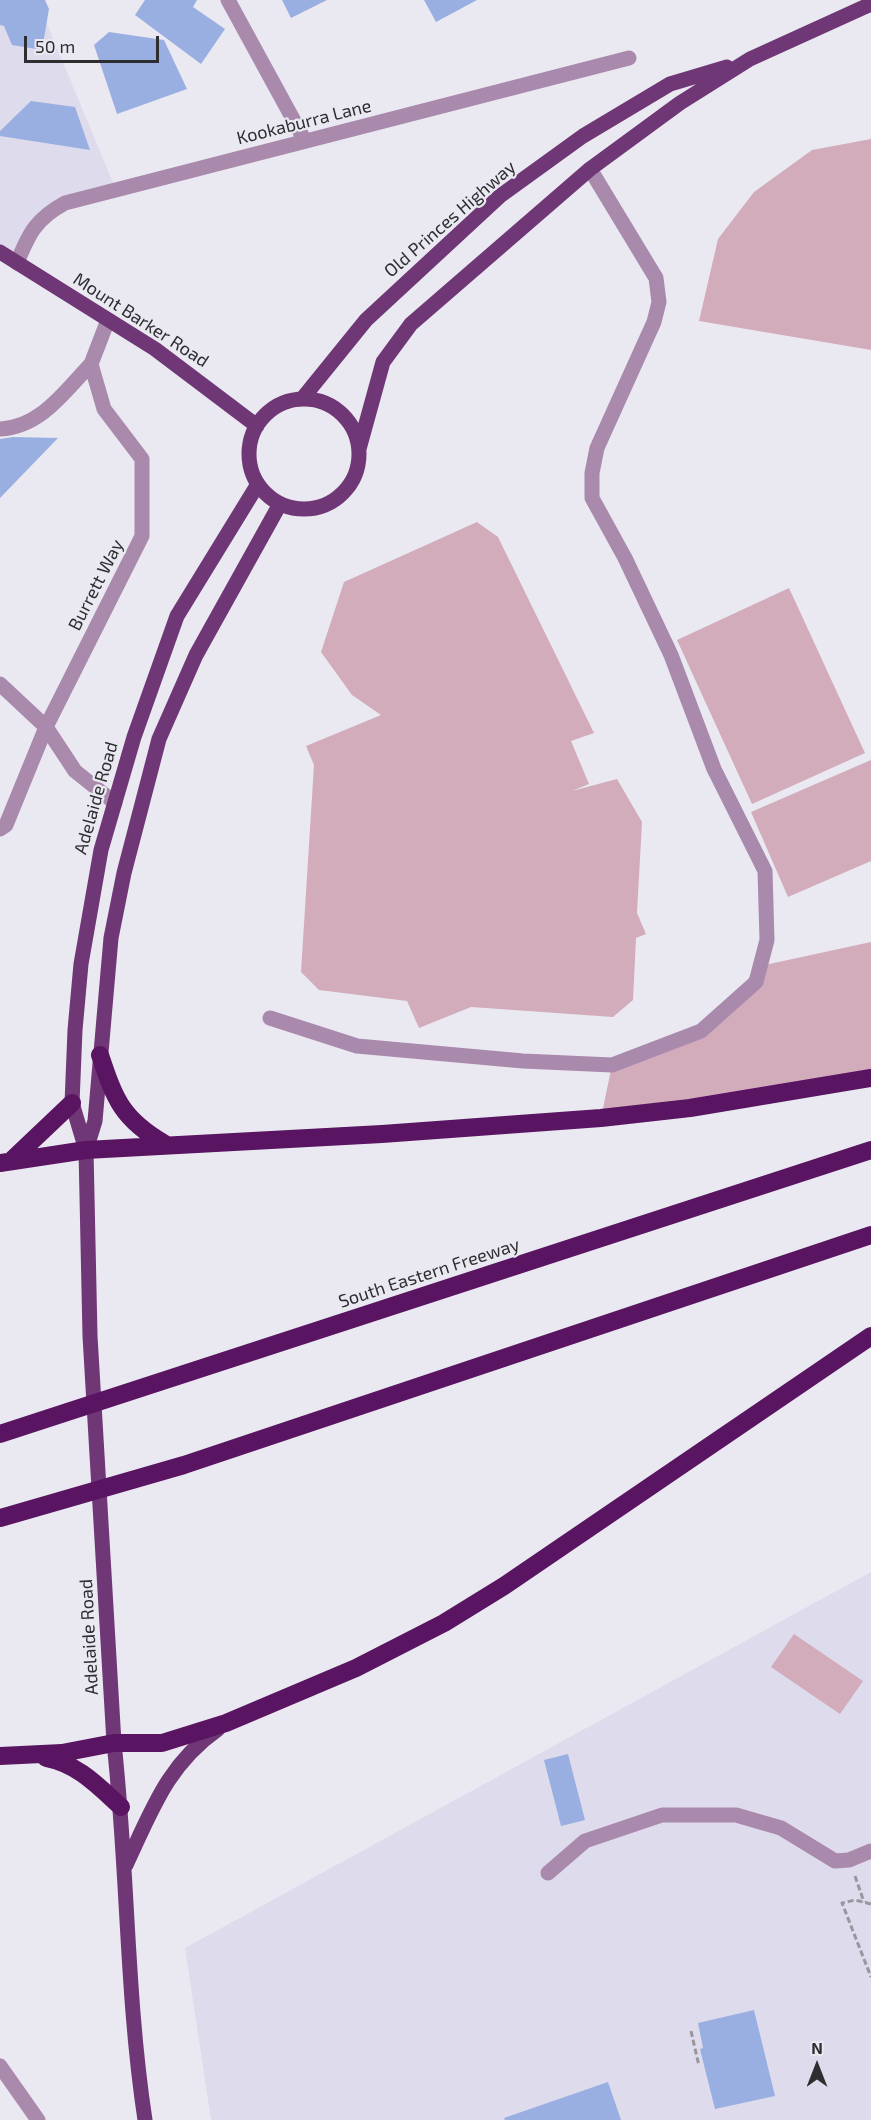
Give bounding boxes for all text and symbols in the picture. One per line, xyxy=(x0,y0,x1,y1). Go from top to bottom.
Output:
scale bar xyxy=(27,24,162,62)
text: 50 m xyxy=(35,35,75,57)
street label: Kookaburra Lane xyxy=(234,95,374,149)
street label: Old Princes Highway xyxy=(380,156,520,282)
street label: Mount Barker Road xyxy=(69,268,213,372)
street label: Burrett Way xyxy=(64,536,128,634)
street label: Adelaide Road xyxy=(70,739,122,857)
street label: South Eastern Freeway xyxy=(336,1234,522,1312)
street label: Adelaide Road xyxy=(75,1578,103,1696)
north arrow xyxy=(787,2036,847,2096)
text: N xyxy=(811,2038,823,2057)

